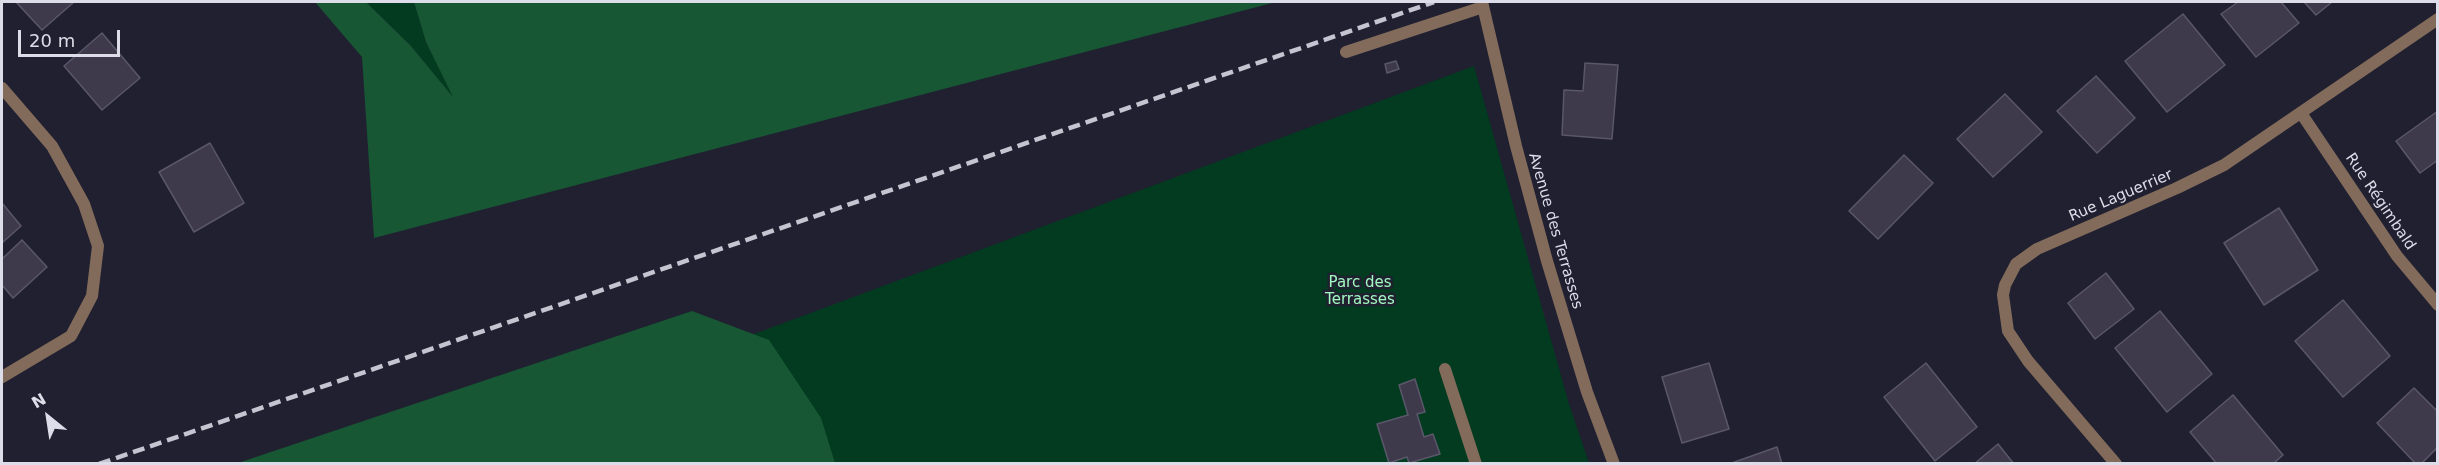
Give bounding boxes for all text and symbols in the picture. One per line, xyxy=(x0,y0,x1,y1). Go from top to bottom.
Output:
scale bar xyxy=(21,18,123,56)
text: 20 m xyxy=(29,30,75,51)
street label: Rue Régimbald xyxy=(2341,150,2419,254)
street label: Avenue des Terrasses xyxy=(1524,151,1586,311)
street label: Rue Laguerrier xyxy=(2067,166,2175,226)
park label: Parc des Terrasses xyxy=(1325,274,1395,309)
north arrow xyxy=(18,387,78,447)
text: N xyxy=(28,389,49,413)

